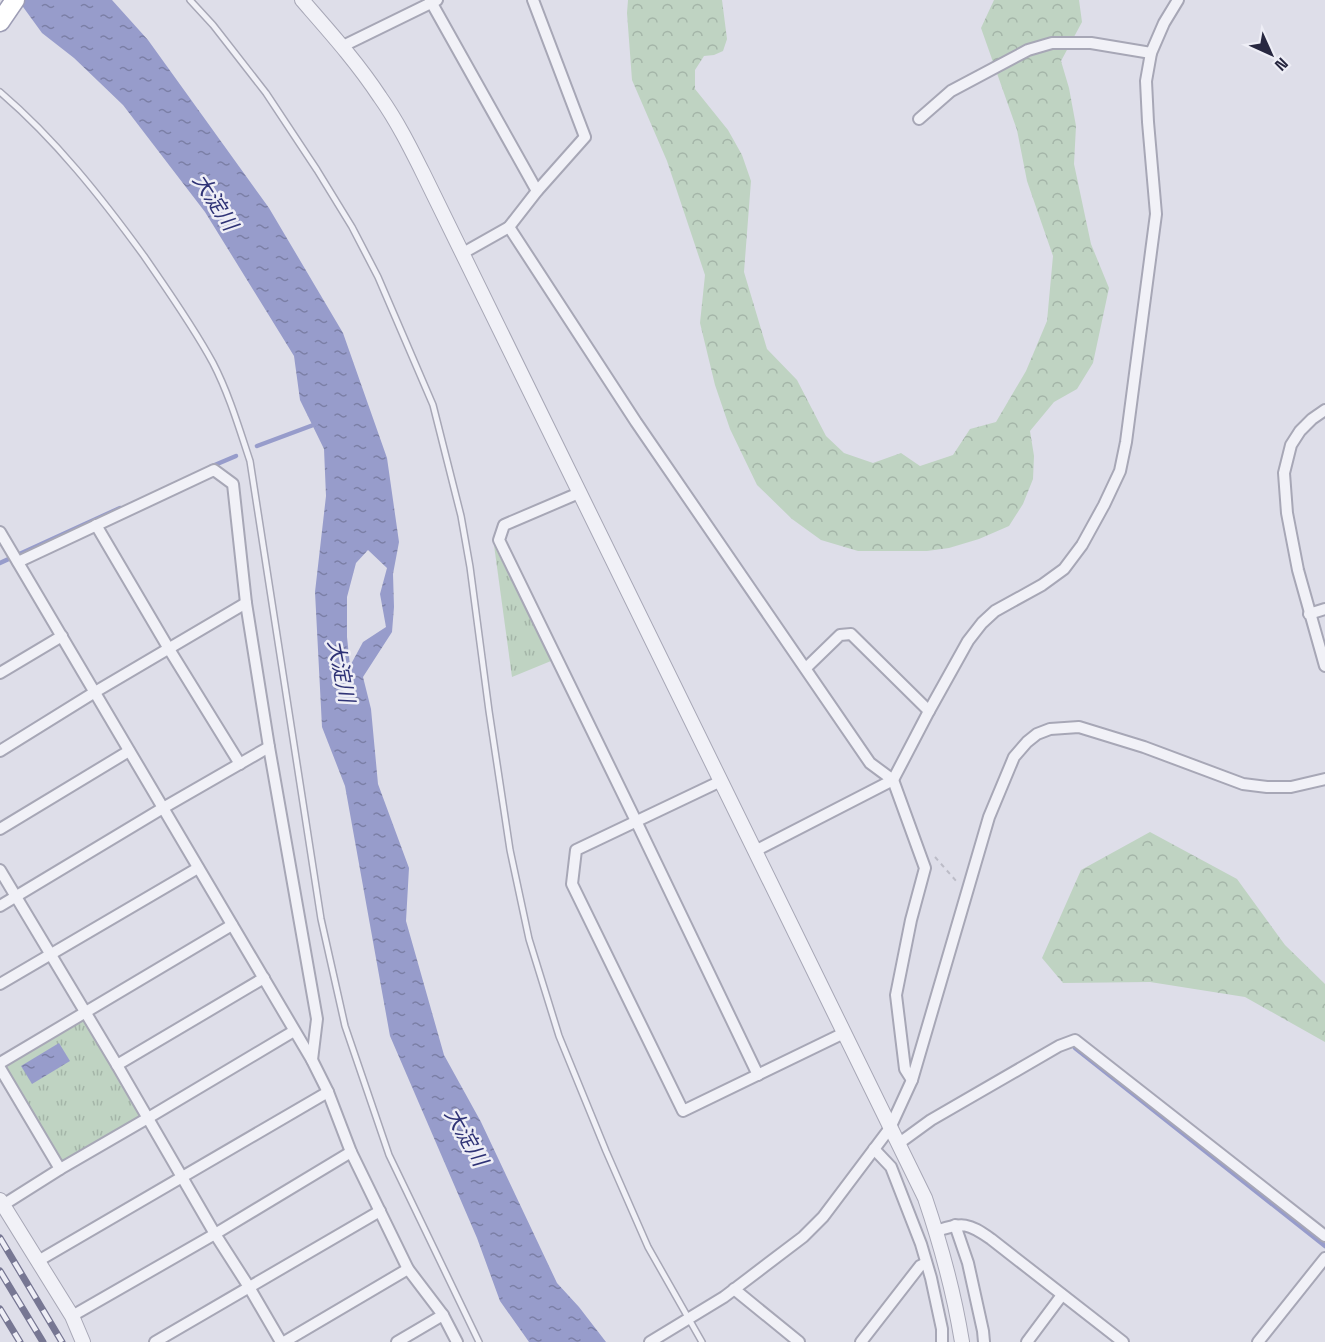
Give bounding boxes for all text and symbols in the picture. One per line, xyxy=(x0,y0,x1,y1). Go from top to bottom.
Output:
north arrow xyxy=(1241,24,1301,84)
text: N xyxy=(1270,53,1292,75)
water label: 大淀川 xyxy=(187,168,245,237)
water label: 大淀川 xyxy=(322,637,361,706)
water label: 大淀川 xyxy=(439,1103,495,1173)

